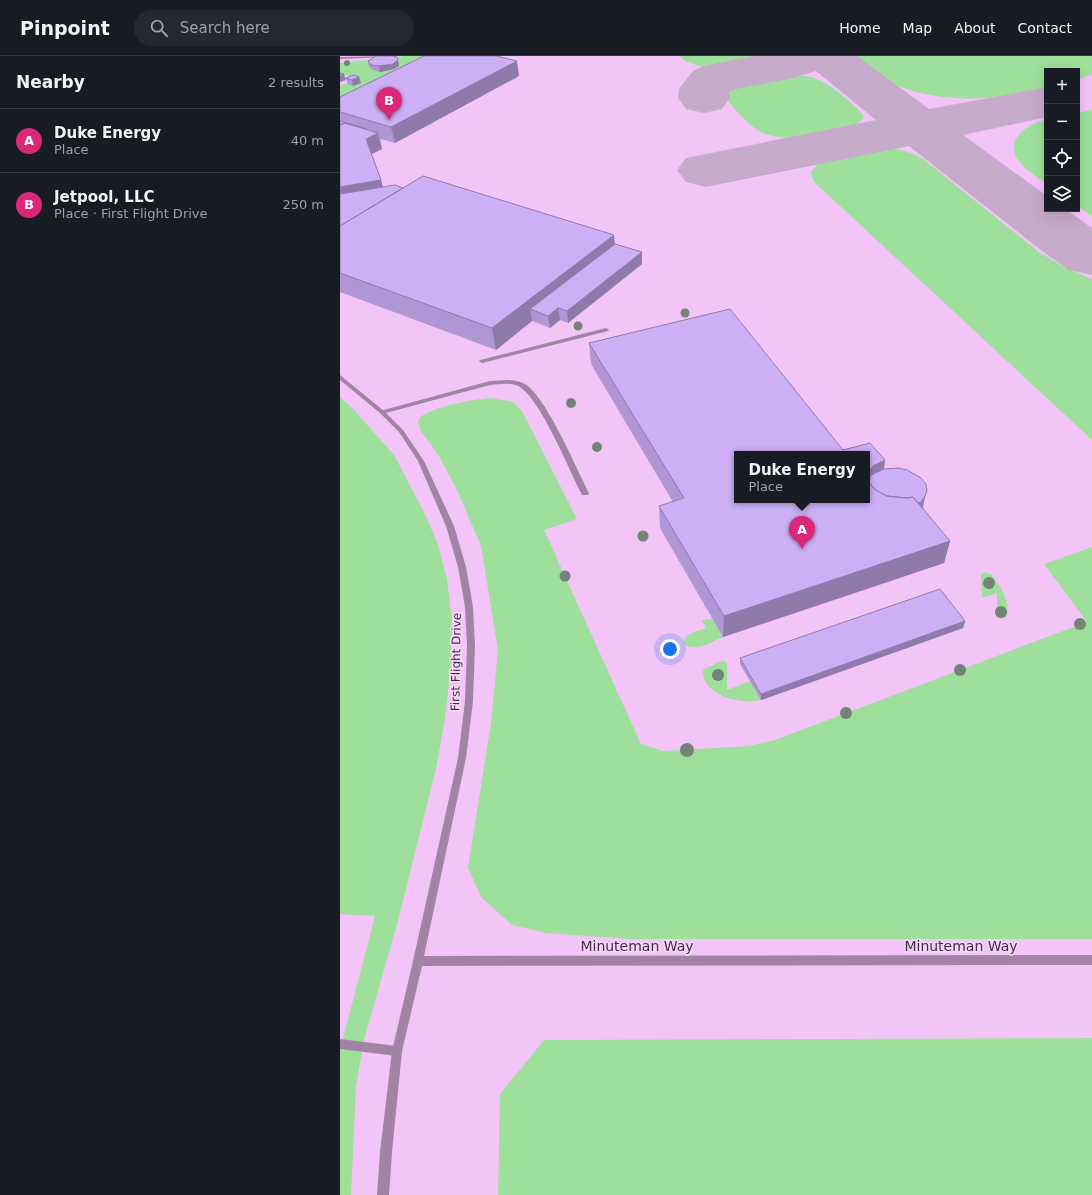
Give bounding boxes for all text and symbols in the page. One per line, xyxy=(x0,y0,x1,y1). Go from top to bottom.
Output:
search box xyxy=(134,10,414,46)
text: Pinpoint xyxy=(20,17,110,39)
icon: search xyxy=(148,17,170,39)
text: Search here xyxy=(180,19,270,37)
text: Home xyxy=(839,20,881,36)
text: Map xyxy=(903,20,932,36)
text: About xyxy=(954,20,996,36)
text: Contact xyxy=(1018,20,1072,36)
map controls xyxy=(1044,68,1080,212)
button: + xyxy=(1044,68,1080,104)
text: Nearby xyxy=(16,72,85,92)
text: 2 results xyxy=(268,75,324,90)
pin: B xyxy=(376,87,402,120)
button: − xyxy=(1044,104,1080,140)
text: Duke Energy xyxy=(54,124,161,142)
text: A xyxy=(24,133,34,148)
text: 40 m xyxy=(291,133,324,148)
button: locate xyxy=(1044,140,1080,176)
text: Place xyxy=(54,142,89,157)
button: layers xyxy=(1044,176,1080,212)
text: Jetpool, LLC xyxy=(54,188,154,206)
text: B xyxy=(24,197,34,212)
text: 250 m xyxy=(282,197,324,212)
text: Place · First Flight Drive xyxy=(54,206,208,221)
popup xyxy=(734,451,870,503)
text: Duke Energy xyxy=(748,461,856,479)
text: Place xyxy=(748,479,783,494)
pin: A xyxy=(789,516,815,549)
street label: First Flight Drive xyxy=(448,613,464,711)
your location xyxy=(660,639,680,659)
street label: Minuteman Way xyxy=(580,938,694,954)
street label: Minuteman Way xyxy=(904,938,1018,954)

